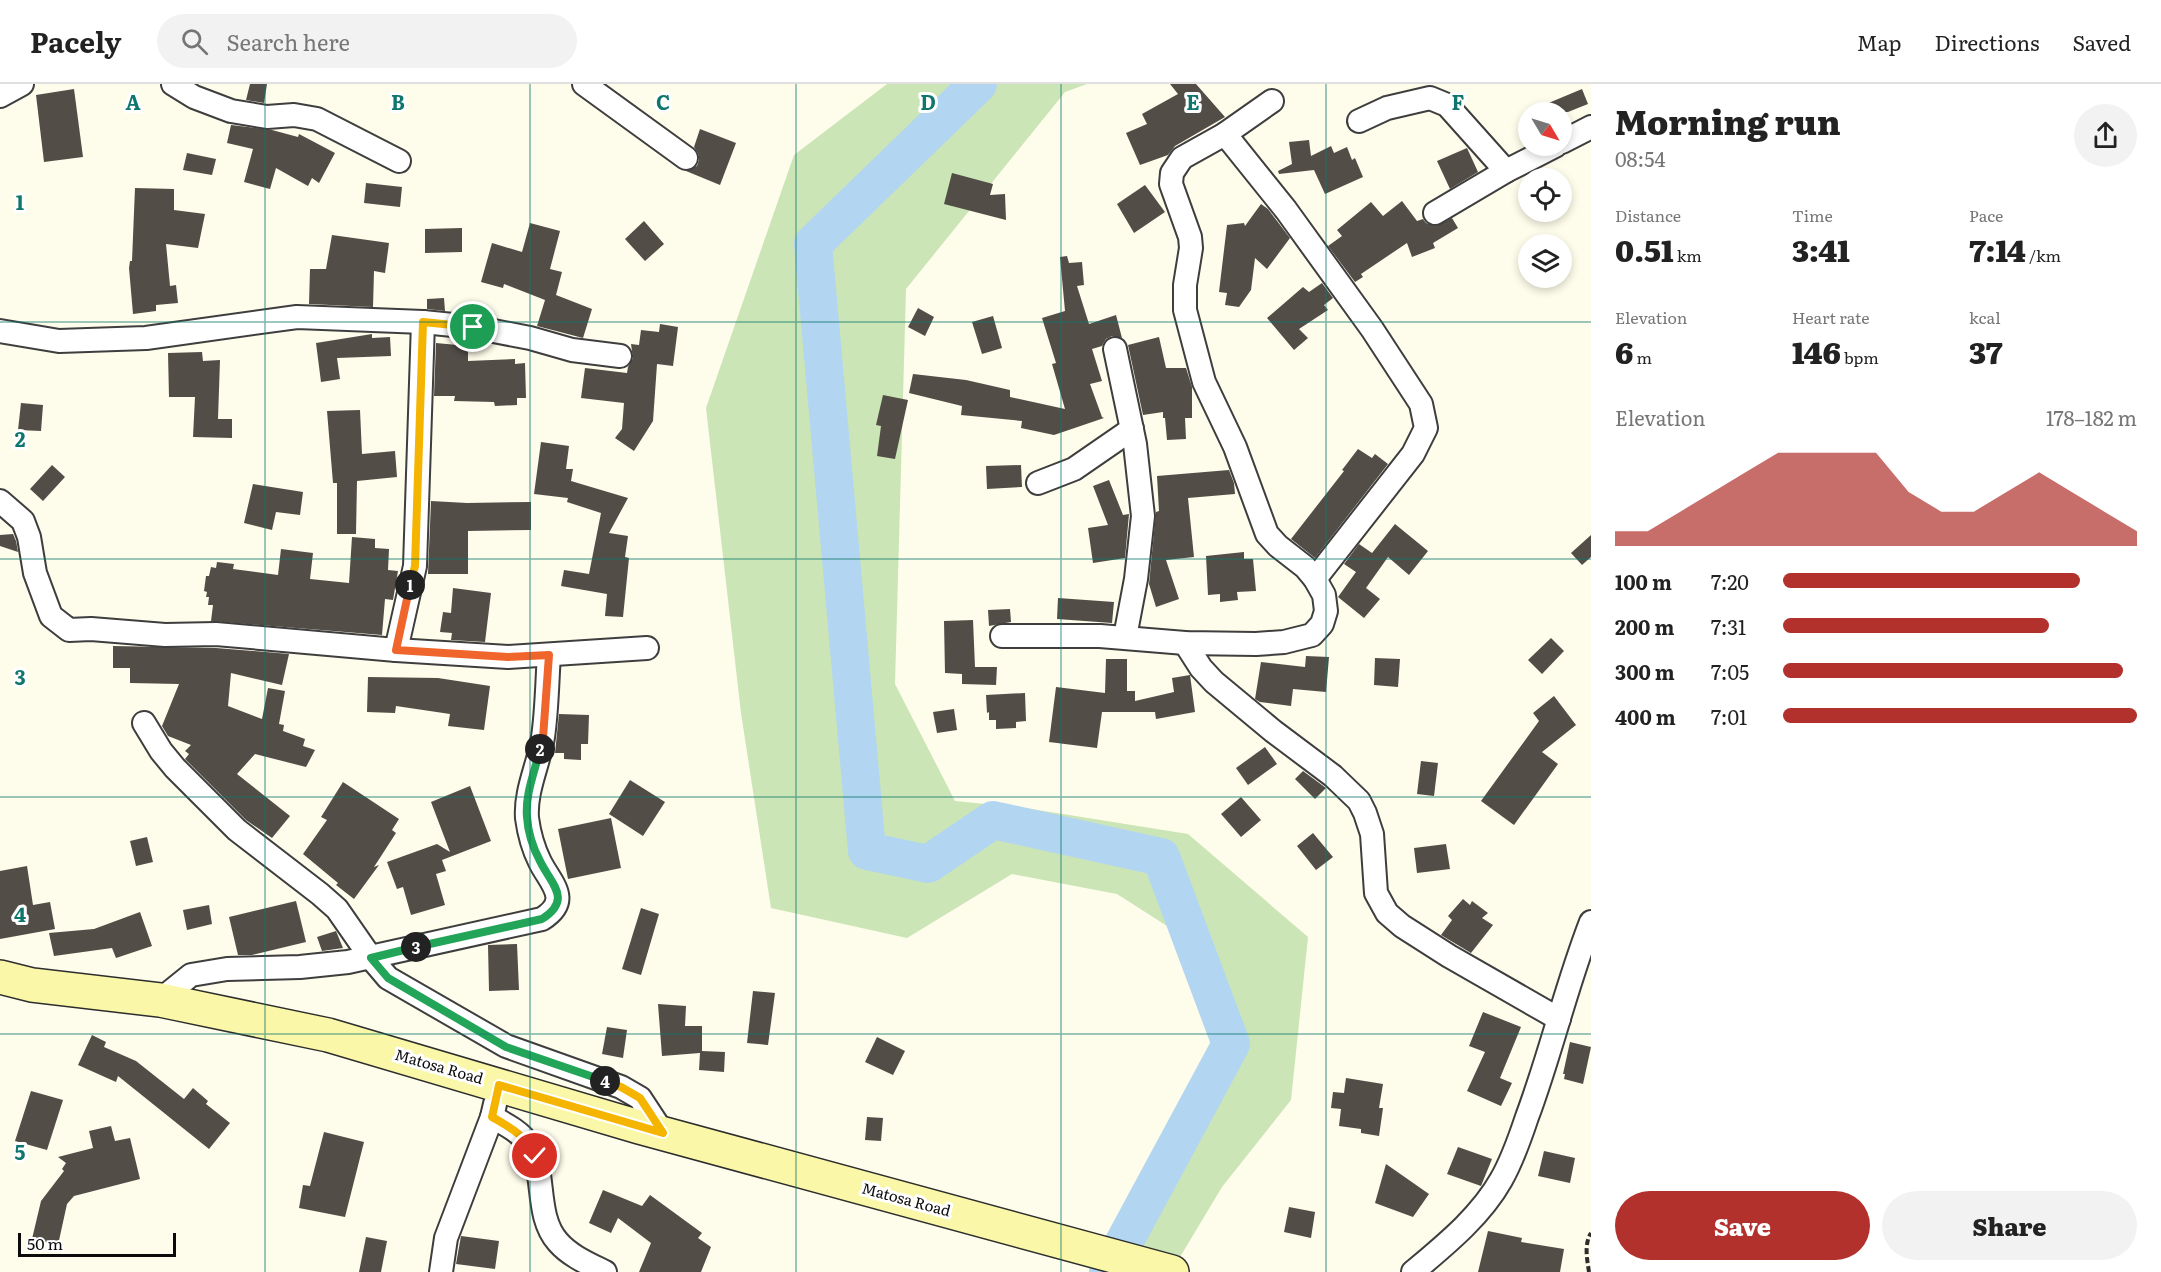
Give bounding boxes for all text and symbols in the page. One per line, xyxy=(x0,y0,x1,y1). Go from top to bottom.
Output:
search box xyxy=(157,14,577,68)
text: Pacely xyxy=(30,20,121,62)
icon: search xyxy=(178,25,211,58)
text: Search here xyxy=(226,25,350,58)
text: Map xyxy=(1857,26,1902,57)
text: Directions xyxy=(1935,26,2040,57)
text: Saved xyxy=(2073,26,2131,57)
text: A xyxy=(125,86,141,116)
text: B xyxy=(391,86,405,116)
text: C xyxy=(656,86,670,116)
text: D xyxy=(920,86,936,116)
text: E xyxy=(1186,86,1200,116)
text: F xyxy=(1452,86,1465,116)
text: Morning run xyxy=(1615,96,1841,145)
north arrow xyxy=(1518,102,1572,156)
map controls xyxy=(1518,102,1572,288)
button: share xyxy=(2074,104,2137,167)
text: 08:54 xyxy=(1615,143,1665,173)
button: locate xyxy=(1518,168,1572,222)
text: 1 xyxy=(16,186,24,216)
text: Distance xyxy=(1615,203,1681,227)
text: Time xyxy=(1792,203,1833,227)
text: Pace xyxy=(1969,203,2003,227)
text: 0.51 xyxy=(1615,227,1673,271)
text: 3:41 xyxy=(1792,227,1850,271)
text: 7:14 xyxy=(1969,227,2026,271)
button: layers xyxy=(1518,234,1572,288)
text: km xyxy=(1673,243,1702,267)
text: /km xyxy=(2026,243,2061,267)
pin xyxy=(447,301,498,352)
text: Elevation xyxy=(1615,305,1687,329)
text: Heart rate xyxy=(1792,305,1870,329)
text: kcal xyxy=(1969,305,2001,329)
icon: arrive xyxy=(456,310,489,343)
text: 6 xyxy=(1615,329,1633,373)
text: 146 xyxy=(1792,329,1841,373)
text: 37 xyxy=(1969,329,2003,373)
text: m xyxy=(1633,345,1652,369)
text: bpm xyxy=(1841,345,1879,369)
text: Elevation xyxy=(1615,402,1705,432)
text: 178–182 m xyxy=(2046,402,2137,432)
text: 2 xyxy=(15,423,26,453)
text: 100 m xyxy=(1615,566,1672,596)
text: 7:20 xyxy=(1711,566,1749,596)
pin: 1 xyxy=(395,570,425,600)
text: 1 xyxy=(407,573,413,597)
text: 200 m xyxy=(1615,611,1674,641)
text: 7:31 xyxy=(1711,611,1746,641)
text: 300 m xyxy=(1615,656,1675,686)
text: 7:05 xyxy=(1711,656,1749,686)
text: 3 xyxy=(14,661,26,691)
text: 400 m xyxy=(1615,701,1676,731)
text: 7:01 xyxy=(1711,701,1747,731)
pin: 2 xyxy=(525,734,555,764)
text: 2 xyxy=(536,737,544,761)
text: 4 xyxy=(14,898,26,928)
pin: 3 xyxy=(401,932,431,962)
text: 3 xyxy=(412,935,420,959)
street label: Matosa Road xyxy=(392,1042,486,1089)
pin: 4 xyxy=(590,1066,620,1096)
text: 4 xyxy=(600,1069,610,1093)
pin xyxy=(509,1130,560,1181)
text: 5 xyxy=(15,1136,26,1166)
icon: check xyxy=(518,1139,551,1172)
street label: Matosa Road xyxy=(859,1176,953,1221)
button: Save xyxy=(1615,1191,1870,1260)
button: Share xyxy=(1882,1191,2137,1260)
scale bar xyxy=(18,1230,176,1258)
text: 50 m xyxy=(27,1231,63,1255)

